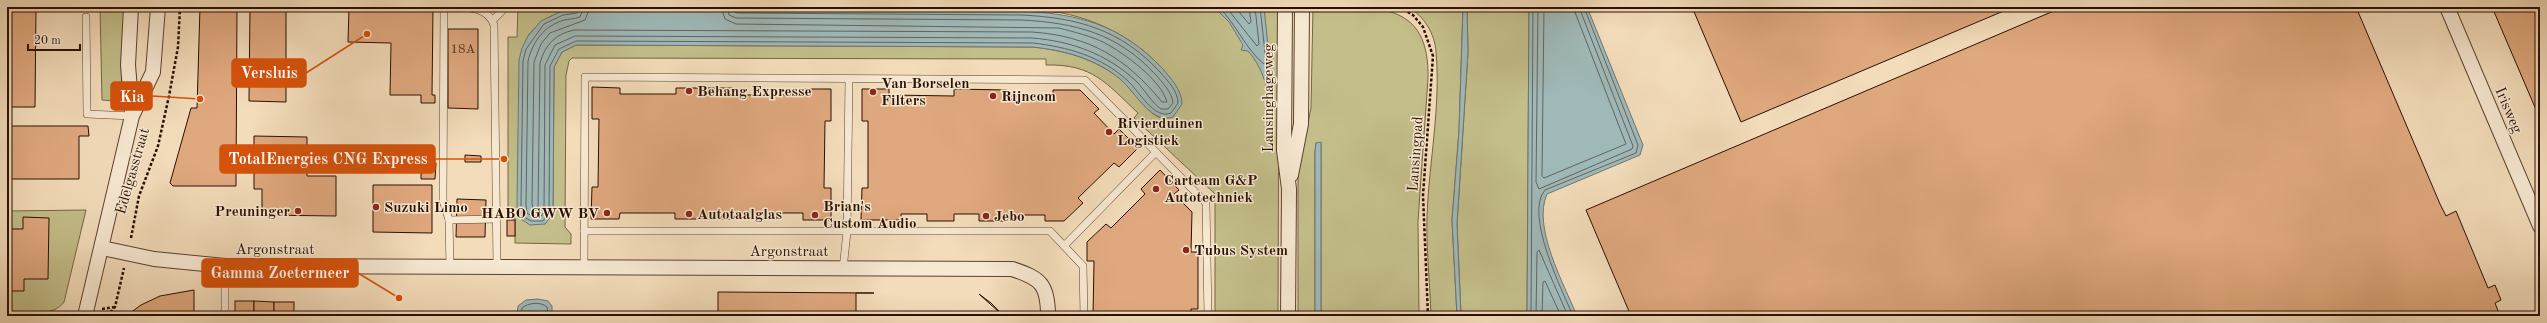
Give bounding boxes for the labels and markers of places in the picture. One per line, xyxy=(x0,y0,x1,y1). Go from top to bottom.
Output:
callout: Versluis xyxy=(232,59,306,87)
place label: Van Borselen Filters xyxy=(881,77,970,109)
callout: Kia xyxy=(111,82,152,110)
place label: Behang Expresse xyxy=(697,85,811,100)
marker: Behang Expresse xyxy=(684,86,694,96)
marker: Van Borselen Filters xyxy=(868,87,878,97)
place label: Rijncom xyxy=(1001,90,1056,105)
marker: Rijncom xyxy=(988,91,998,101)
place label: Rivierduinen Logistiek xyxy=(1117,117,1203,149)
marker: Rivierduinen Logistiek xyxy=(1104,127,1114,137)
callout: TotalEnergies CNG Express xyxy=(220,145,435,173)
place label: Carteam G&P Autotechniek xyxy=(1164,174,1258,206)
marker: Carteam G&P Autotechniek xyxy=(1151,184,1161,194)
place label: Brian's Custom Audio xyxy=(823,200,916,232)
place label: Suzuki Limo xyxy=(384,201,468,216)
marker: Suzuki Limo xyxy=(371,202,381,212)
place label: Preuninger xyxy=(215,205,290,220)
marker: Preuninger xyxy=(293,206,303,216)
place label: HABO GWW BV xyxy=(481,207,599,222)
marker: HABO GWW BV xyxy=(602,208,612,218)
place label: Autotaalglas xyxy=(697,208,782,223)
marker: Autotaalglas xyxy=(684,209,694,219)
marker: Brian's Custom Audio xyxy=(810,210,820,220)
place label: Jebo xyxy=(994,210,1025,225)
marker: Jebo xyxy=(981,211,991,221)
place label: Tubus System xyxy=(1194,244,1288,259)
marker: Tubus System xyxy=(1181,245,1191,255)
callout: Gamma Zoetermeer xyxy=(202,259,358,287)

